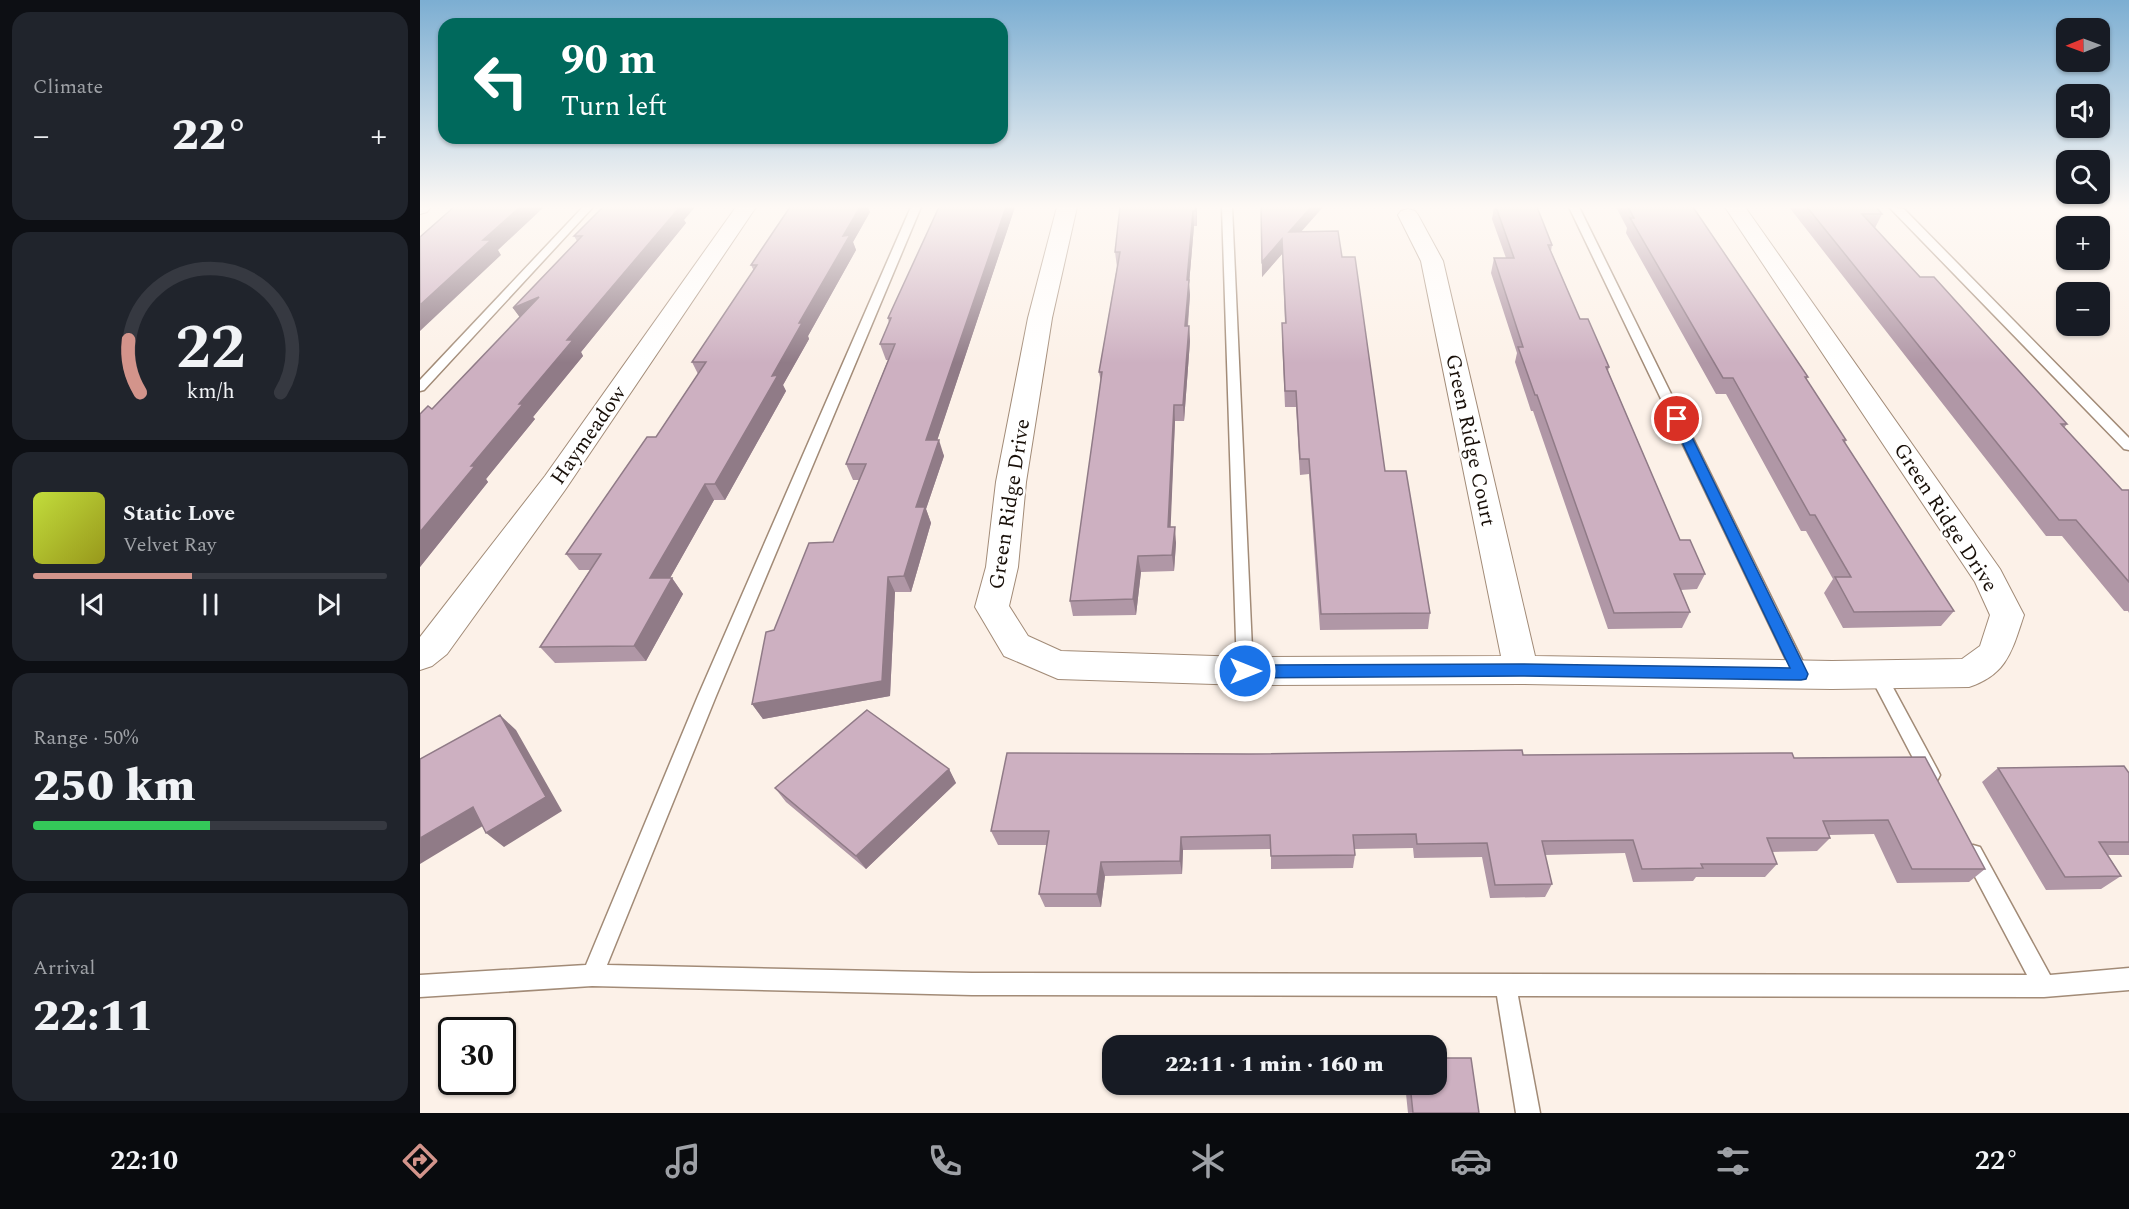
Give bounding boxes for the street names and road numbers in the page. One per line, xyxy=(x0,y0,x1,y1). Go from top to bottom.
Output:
street label: Green Ridge Court xyxy=(1436,351,1504,529)
street label: Haymeadow xyxy=(543,378,636,492)
street label: Green Ridge Drive xyxy=(981,416,1039,592)
street label: Green Ridge Drive xyxy=(1885,436,2006,599)

